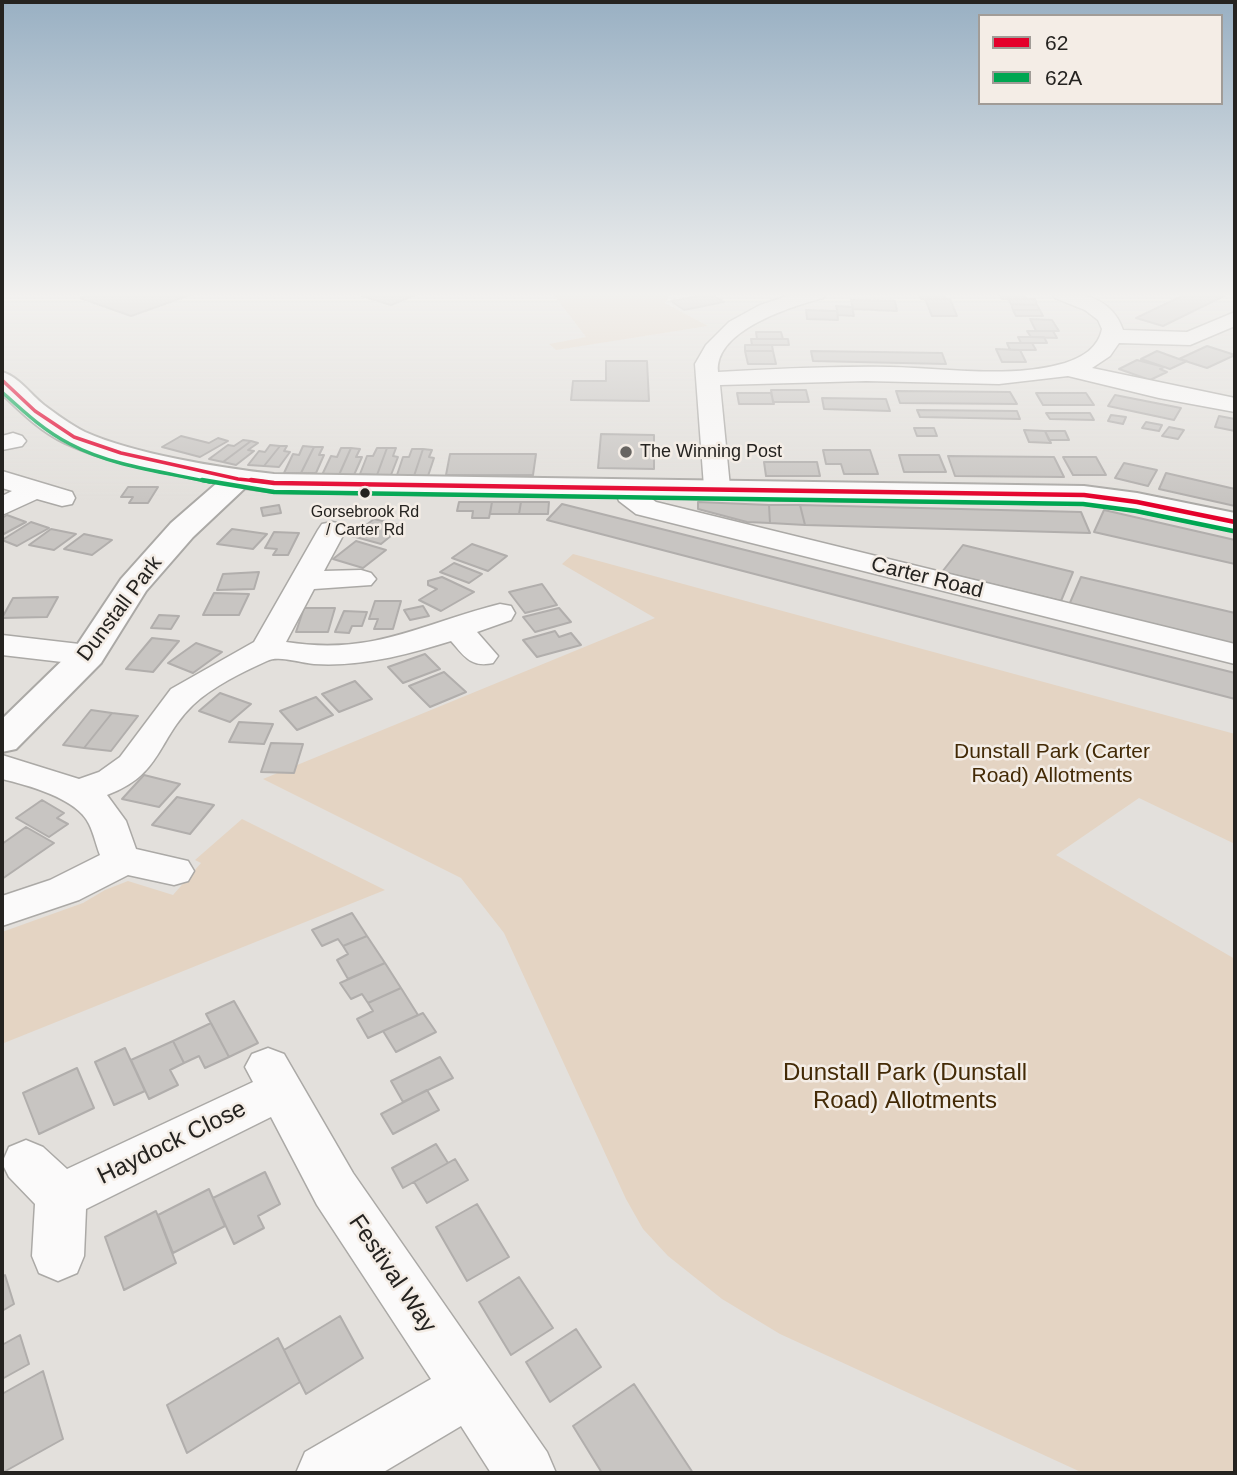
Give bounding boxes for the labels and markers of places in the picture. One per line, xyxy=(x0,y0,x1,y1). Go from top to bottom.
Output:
place label: The Winning Post xyxy=(640,441,782,463)
marker: The Winning Post xyxy=(618,444,634,460)
marker: Gorsebrook Rd / Carter Rd xyxy=(358,486,372,500)
place label: Gorsebrook Rd / Carter Rd xyxy=(311,503,419,541)

